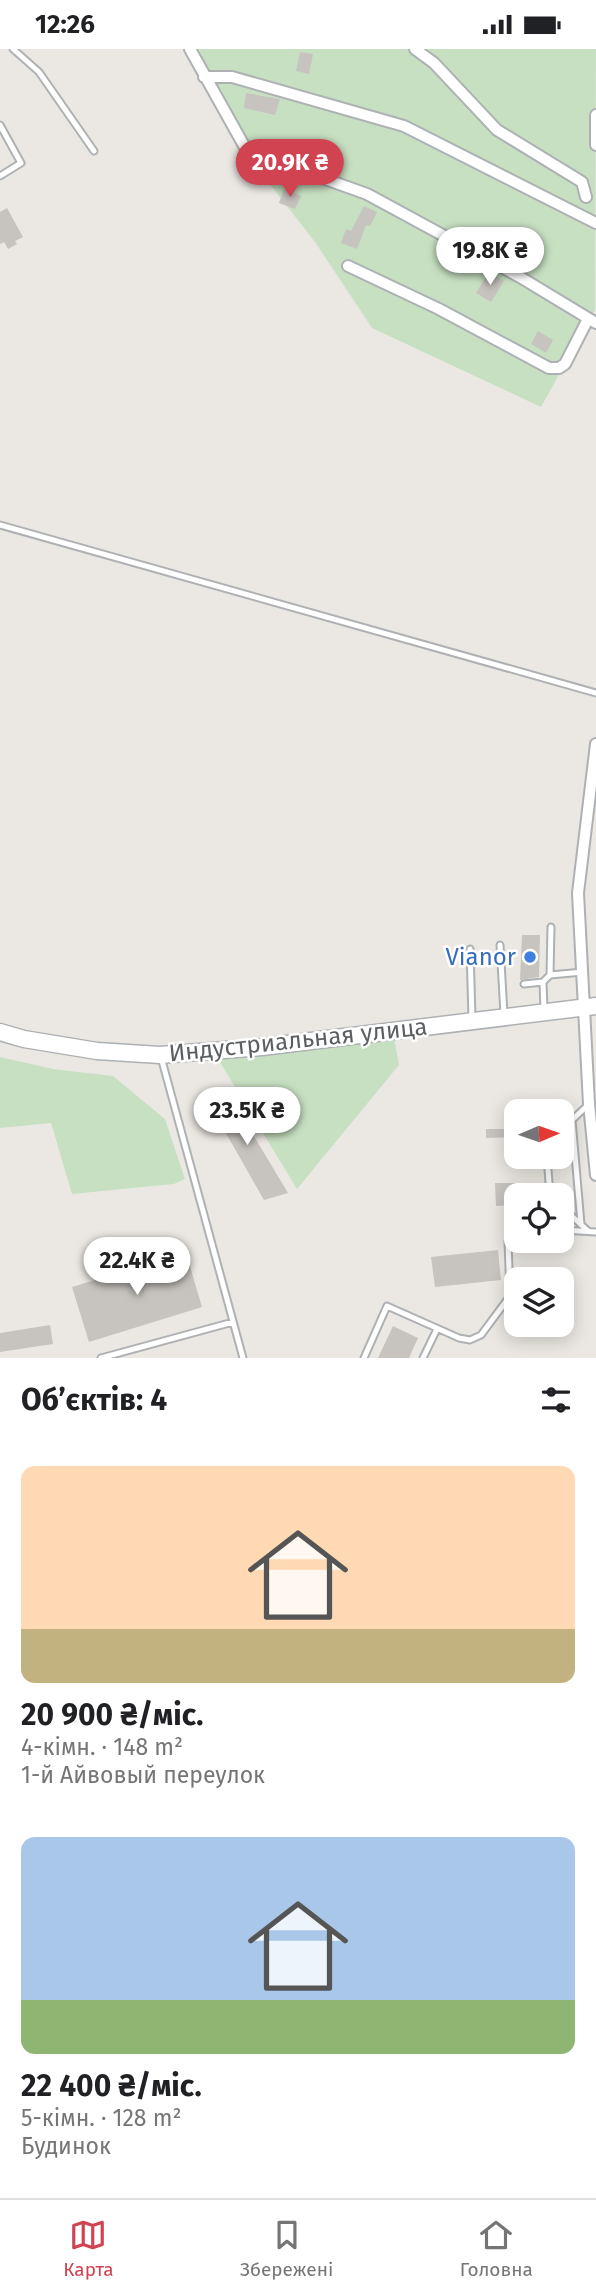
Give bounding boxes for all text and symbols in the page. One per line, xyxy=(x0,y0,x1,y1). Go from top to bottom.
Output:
text: 12:26 xyxy=(35,9,95,40)
pin: 20.9K ₴ xyxy=(225,139,355,199)
text: 20.9K ₴ xyxy=(252,148,328,176)
pin: 19.8K ₴ xyxy=(425,227,555,287)
text: 19.8K ₴ xyxy=(452,236,528,264)
place label: Vianor xyxy=(445,943,517,971)
marker: Vianor xyxy=(522,949,538,965)
street label: Индустриальная улица xyxy=(167,1013,429,1067)
pin: 23.5K ₴ xyxy=(182,1087,312,1147)
text: 23.5K ₴ xyxy=(209,1096,285,1124)
north arrow xyxy=(504,1099,574,1169)
map controls xyxy=(504,1099,574,1337)
button: locate xyxy=(504,1183,574,1253)
pin: 22.4K ₴ xyxy=(72,1237,202,1297)
text: 22.4K ₴ xyxy=(99,1246,175,1274)
button: layers xyxy=(504,1267,574,1337)
icon: filters xyxy=(537,1381,575,1419)
text: Об’єктів: 4 xyxy=(21,1382,167,1418)
icon: home xyxy=(235,1512,361,1638)
text: 20 900 ₴/міс. xyxy=(21,1697,204,1733)
text: 4-кімн. · 148 m² xyxy=(21,1733,183,1761)
text: 1-й Айвовый переулок xyxy=(21,1761,265,1789)
icon: home xyxy=(235,1883,361,2009)
text: 22 400 ₴/міс. xyxy=(21,2068,202,2104)
text: 5-кімн. · 128 m² xyxy=(21,2104,181,2132)
text: Будинок xyxy=(21,2132,111,2160)
tab: Карта xyxy=(63,2216,114,2281)
tab: Збережені xyxy=(240,2216,333,2281)
tab: Головна xyxy=(460,2216,533,2281)

